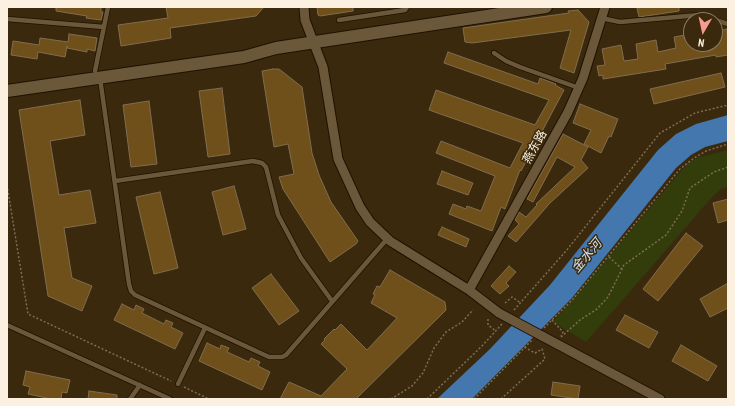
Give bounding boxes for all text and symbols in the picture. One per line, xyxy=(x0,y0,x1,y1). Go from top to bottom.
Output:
north arrow xyxy=(683,12,723,52)
text: N xyxy=(697,35,705,50)
street label: 燕东路 xyxy=(520,128,550,166)
water label: 金水河 xyxy=(568,236,606,276)

